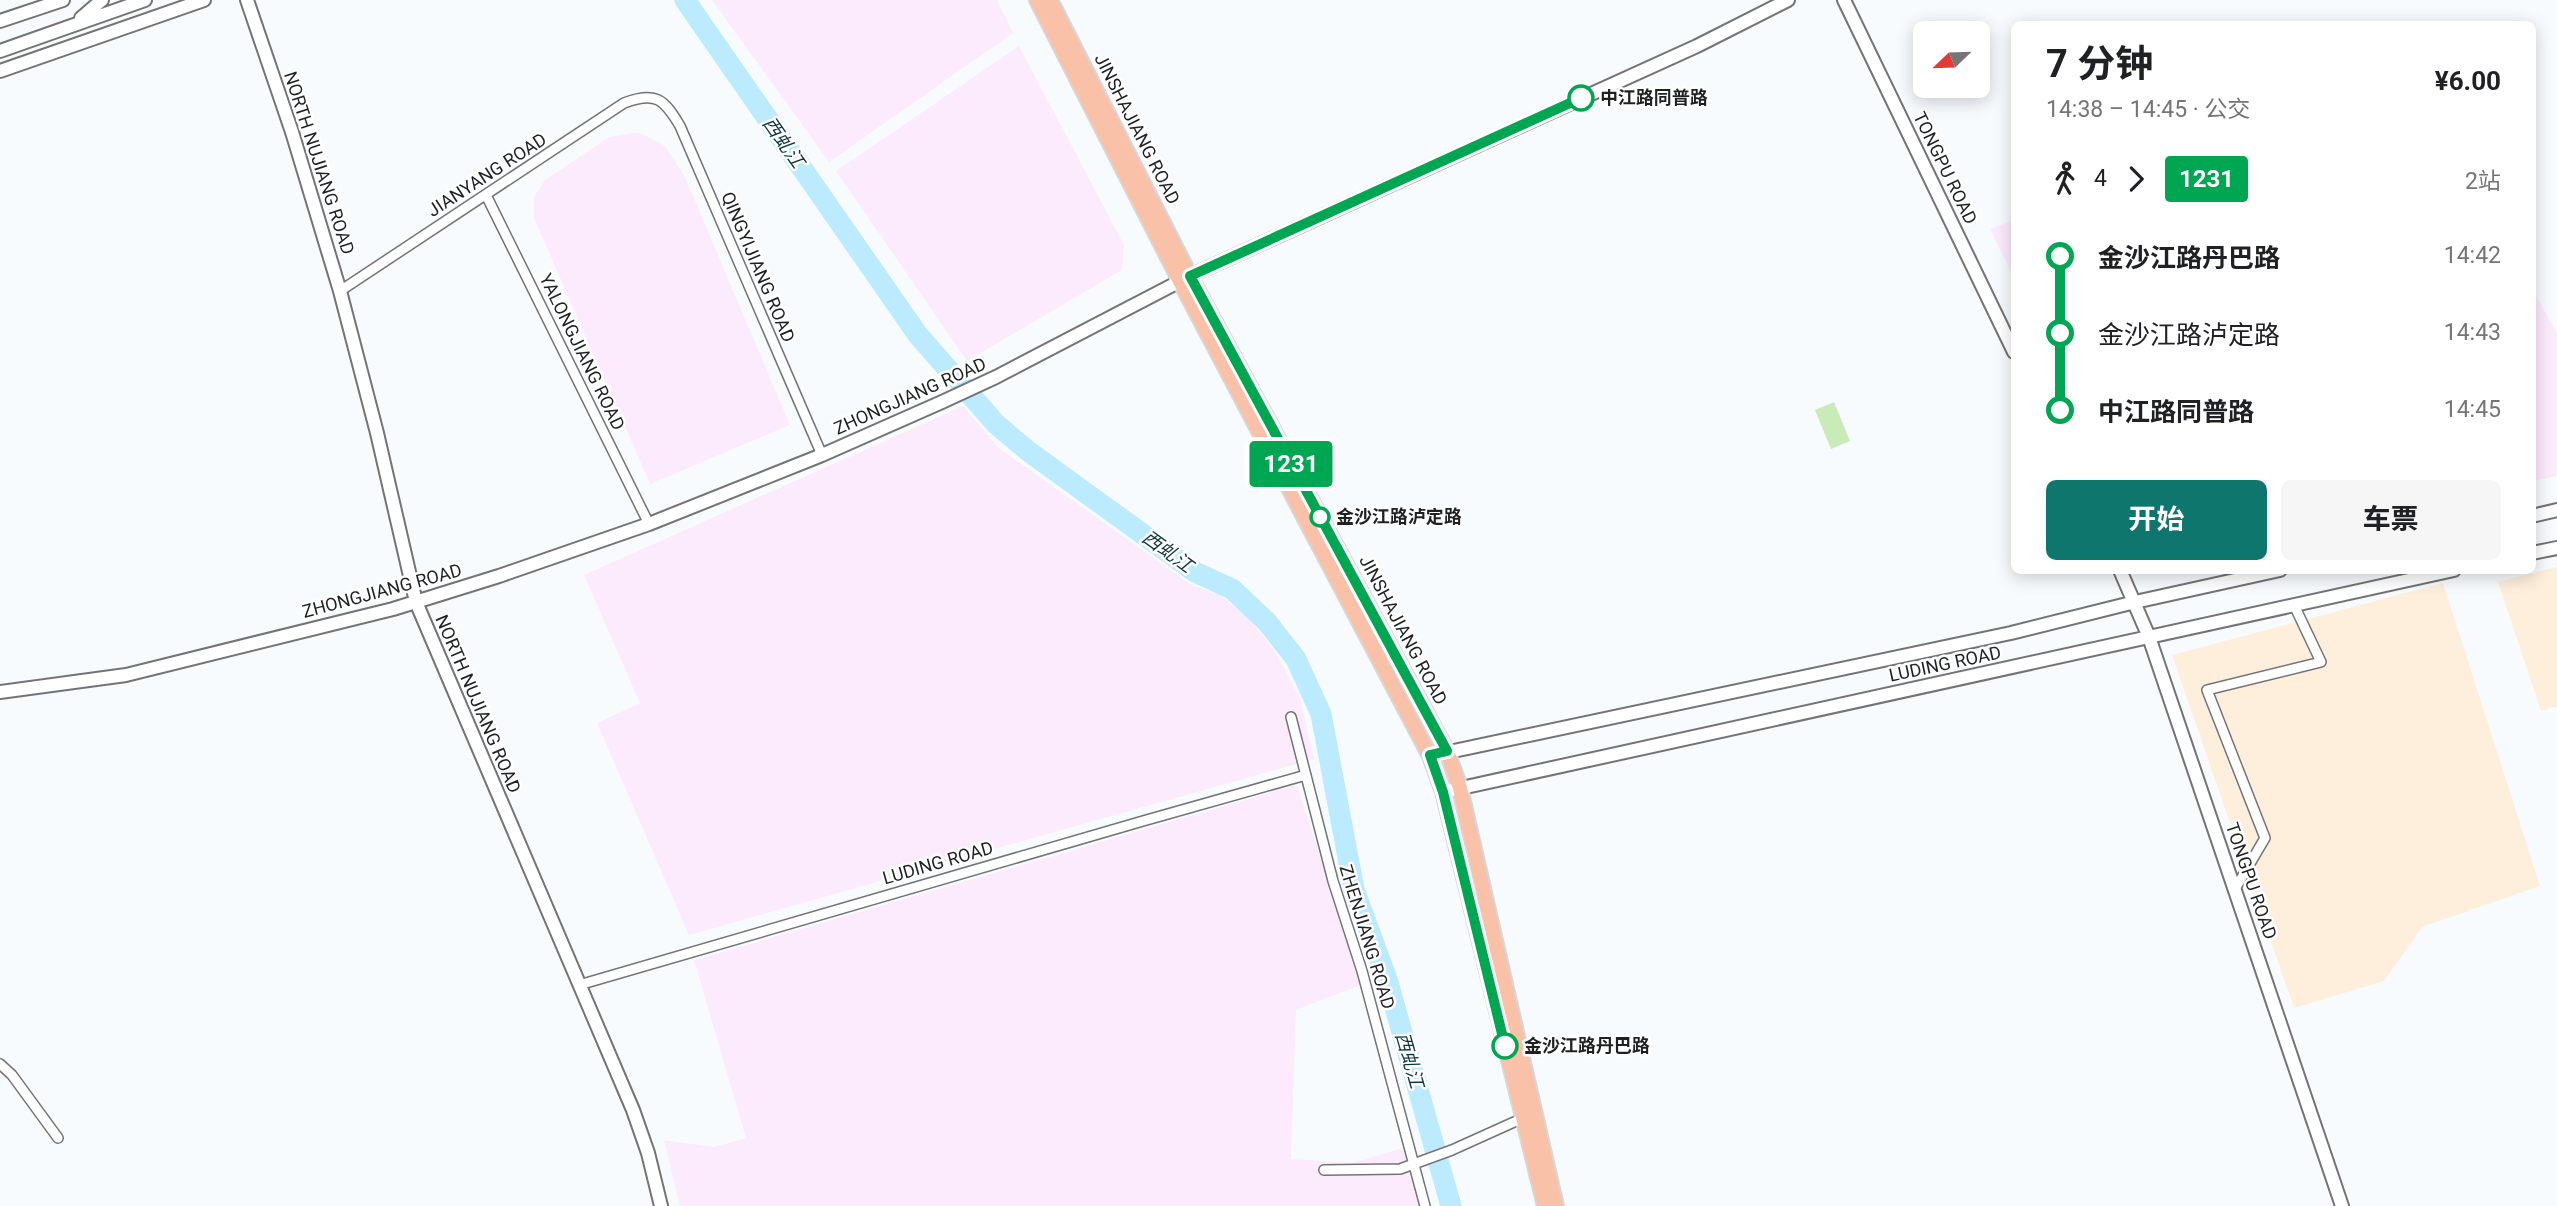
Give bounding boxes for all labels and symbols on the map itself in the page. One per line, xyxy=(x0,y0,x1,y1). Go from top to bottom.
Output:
north arrow xyxy=(1913,21,1990,98)
street label: JINSHAJIANG ROAD xyxy=(1090,50,1185,208)
street label: NORTH NUJIANG ROAD xyxy=(280,69,359,257)
marker: 中江路同普路 xyxy=(1568,85,1594,111)
place label: 中江路同普路 xyxy=(1600,87,1708,108)
street label: TONGPU ROAD xyxy=(1909,108,1982,227)
water label: 西虬江 xyxy=(758,112,811,174)
street label: JIANYANG ROAD xyxy=(423,128,550,221)
street label: QINGYIJIANG ROAD xyxy=(717,188,800,345)
street label: YALONGJIANG ROAD xyxy=(535,270,629,433)
street label: ZHONGJIANG ROAD xyxy=(831,353,989,439)
line badge: 1231 xyxy=(1242,441,1340,487)
place label: 金沙江路泸定路 xyxy=(1336,506,1462,527)
marker: 金沙江路泸定路 xyxy=(1310,507,1330,527)
water label: 西虬江 xyxy=(1138,525,1199,579)
street label: JINSHAJIANG ROAD xyxy=(1355,551,1452,708)
street label: ZHONGJIANG ROAD xyxy=(300,559,464,622)
street label: NORTH NUJIANG ROAD xyxy=(431,612,526,796)
street label: LUDING ROAD xyxy=(1887,641,2003,686)
street label: TONGPU ROAD xyxy=(2222,820,2281,942)
street label: LUDING ROAD xyxy=(880,837,996,888)
street label: ZHENJIANG ROAD xyxy=(1336,862,1399,1012)
water label: 西虬江 xyxy=(1391,1030,1429,1093)
marker: 金沙江路丹巴路 xyxy=(1492,1033,1518,1059)
place label: 金沙江路丹巴路 xyxy=(1524,1035,1650,1056)

